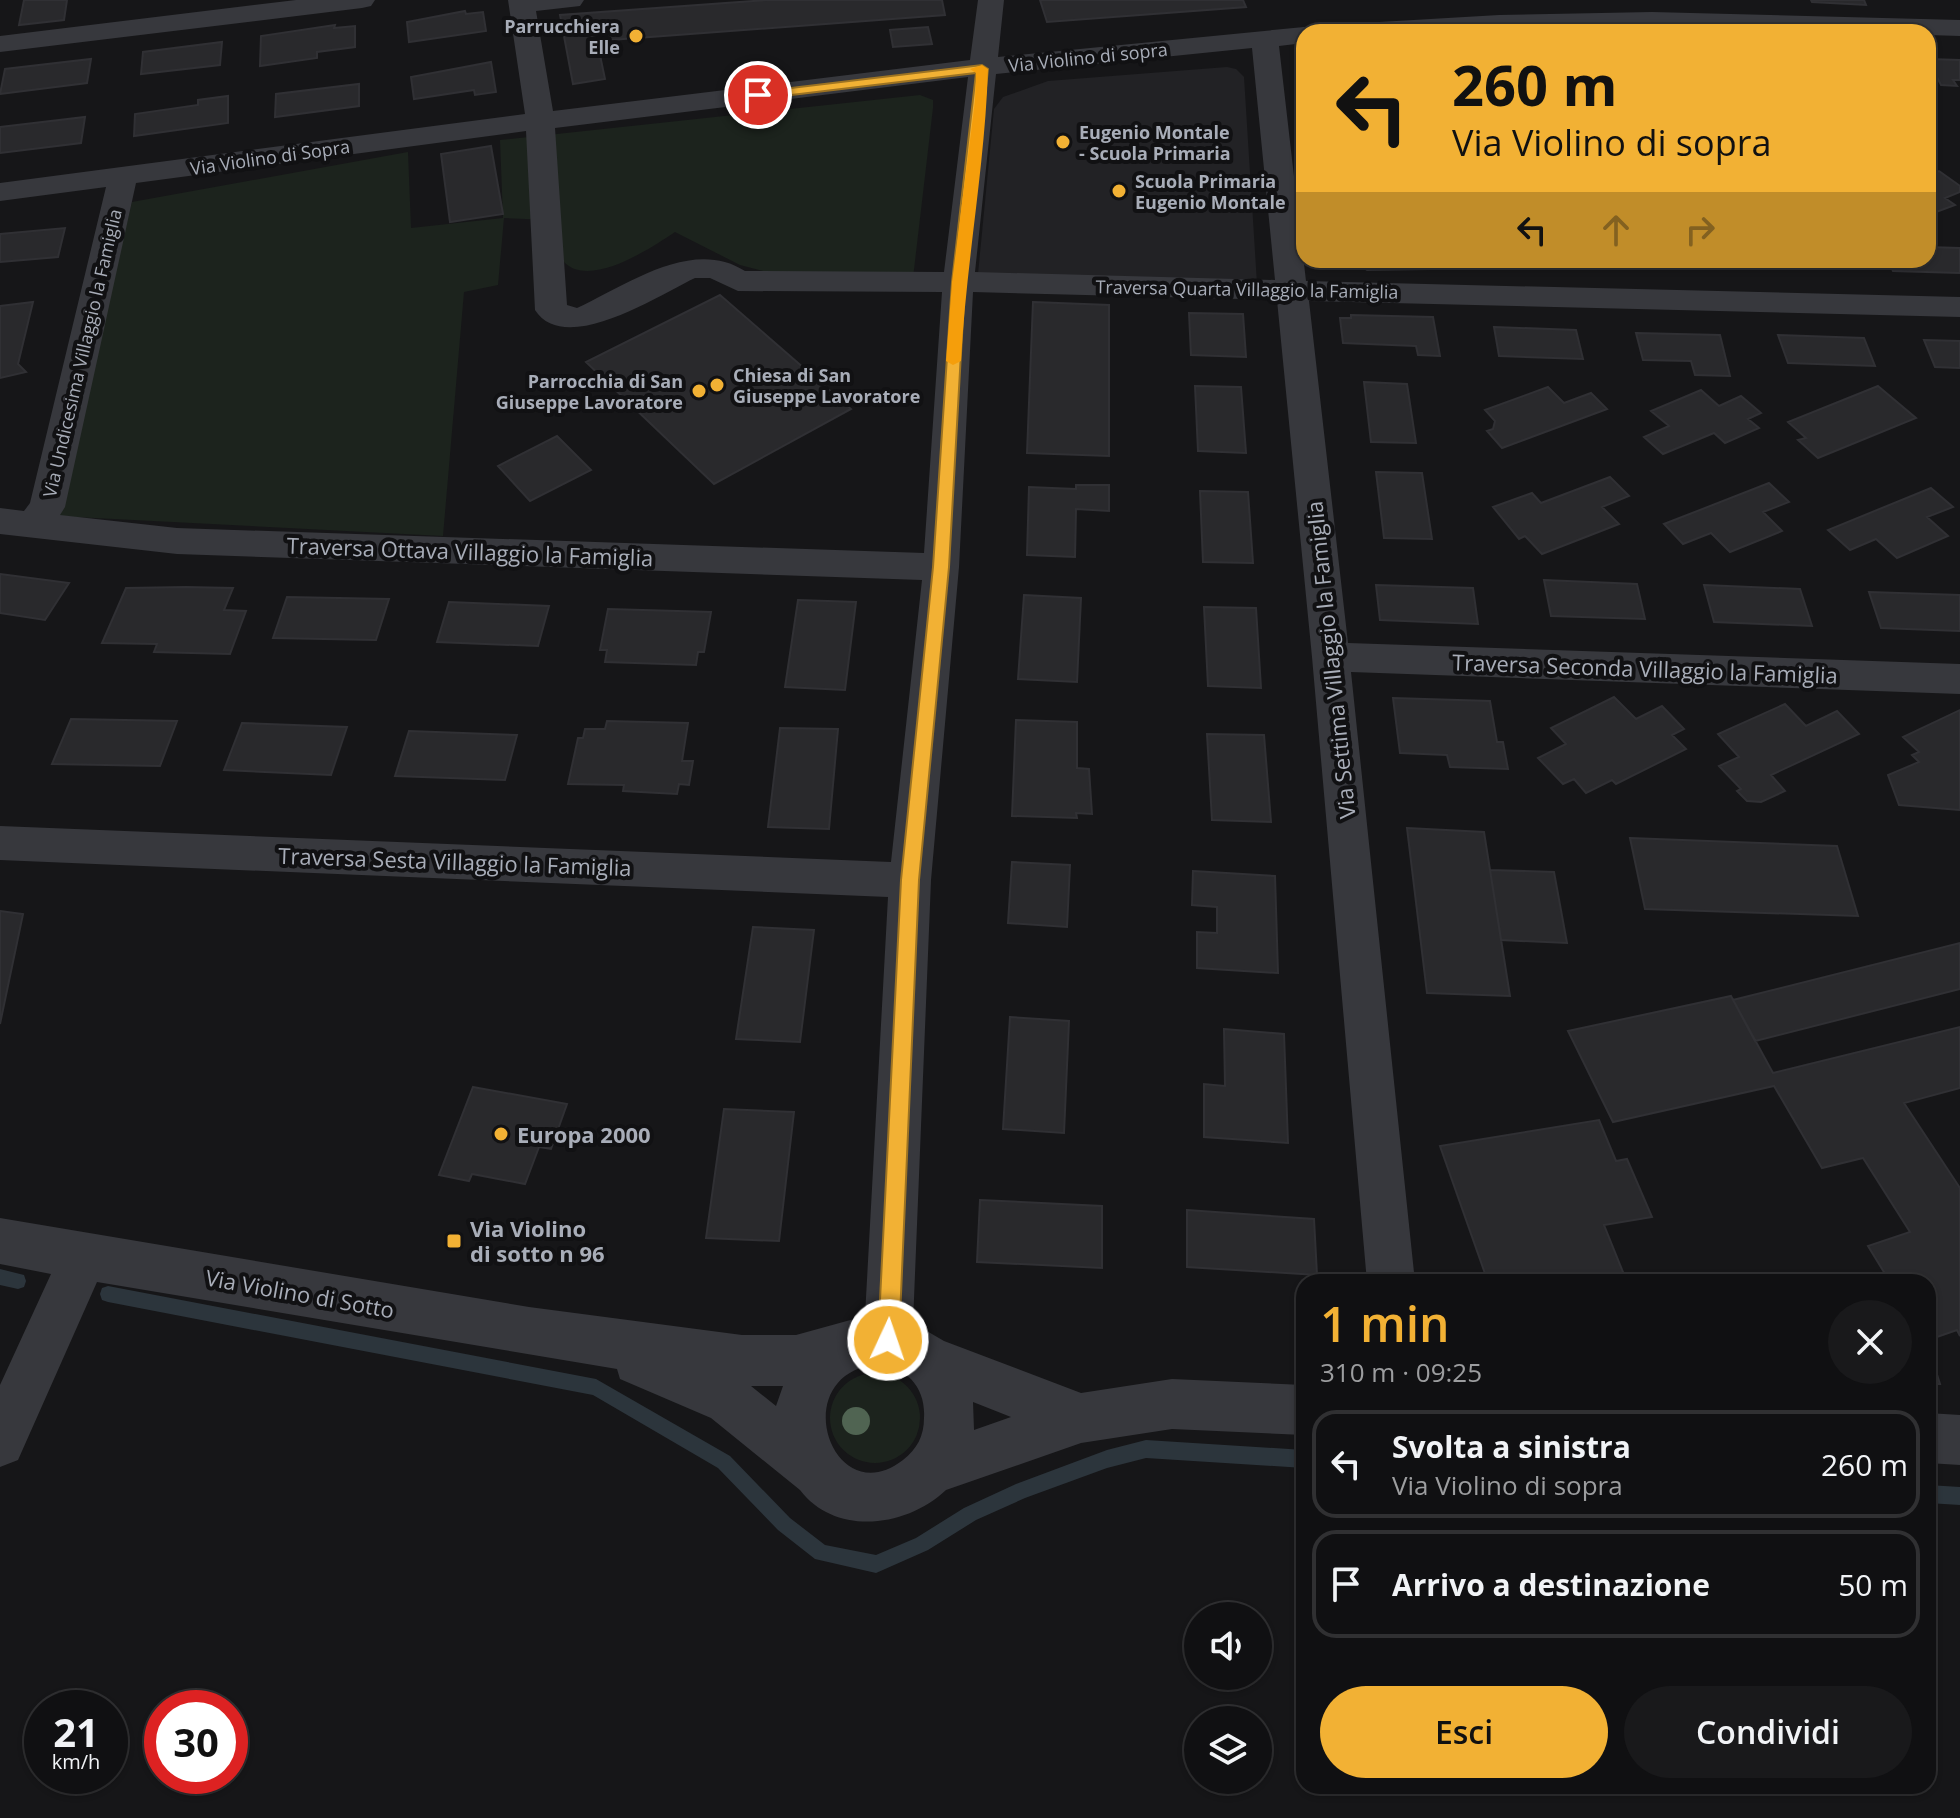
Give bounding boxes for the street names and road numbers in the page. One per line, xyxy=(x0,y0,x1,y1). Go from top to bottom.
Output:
street label: Via Violino di sopra xyxy=(1007,37,1169,77)
street label: Via Violino di Sopra xyxy=(189,134,351,180)
street label: Via Undicesima Villaggio la Famiglia xyxy=(37,206,127,500)
street label: Traversa Quarta Villaggio la Famiglia xyxy=(1095,274,1399,304)
street label: Via Settima Villaggio la Famiglia xyxy=(1298,500,1362,820)
street label: Traversa Ottava Villaggio la Famiglia xyxy=(286,530,654,572)
street label: Traversa Seconda Villaggio la Famiglia xyxy=(1452,646,1838,690)
street label: Traversa Sesta Villaggio la Famiglia xyxy=(278,840,632,882)
street label: Via Violino di Sotto xyxy=(203,1262,397,1324)

